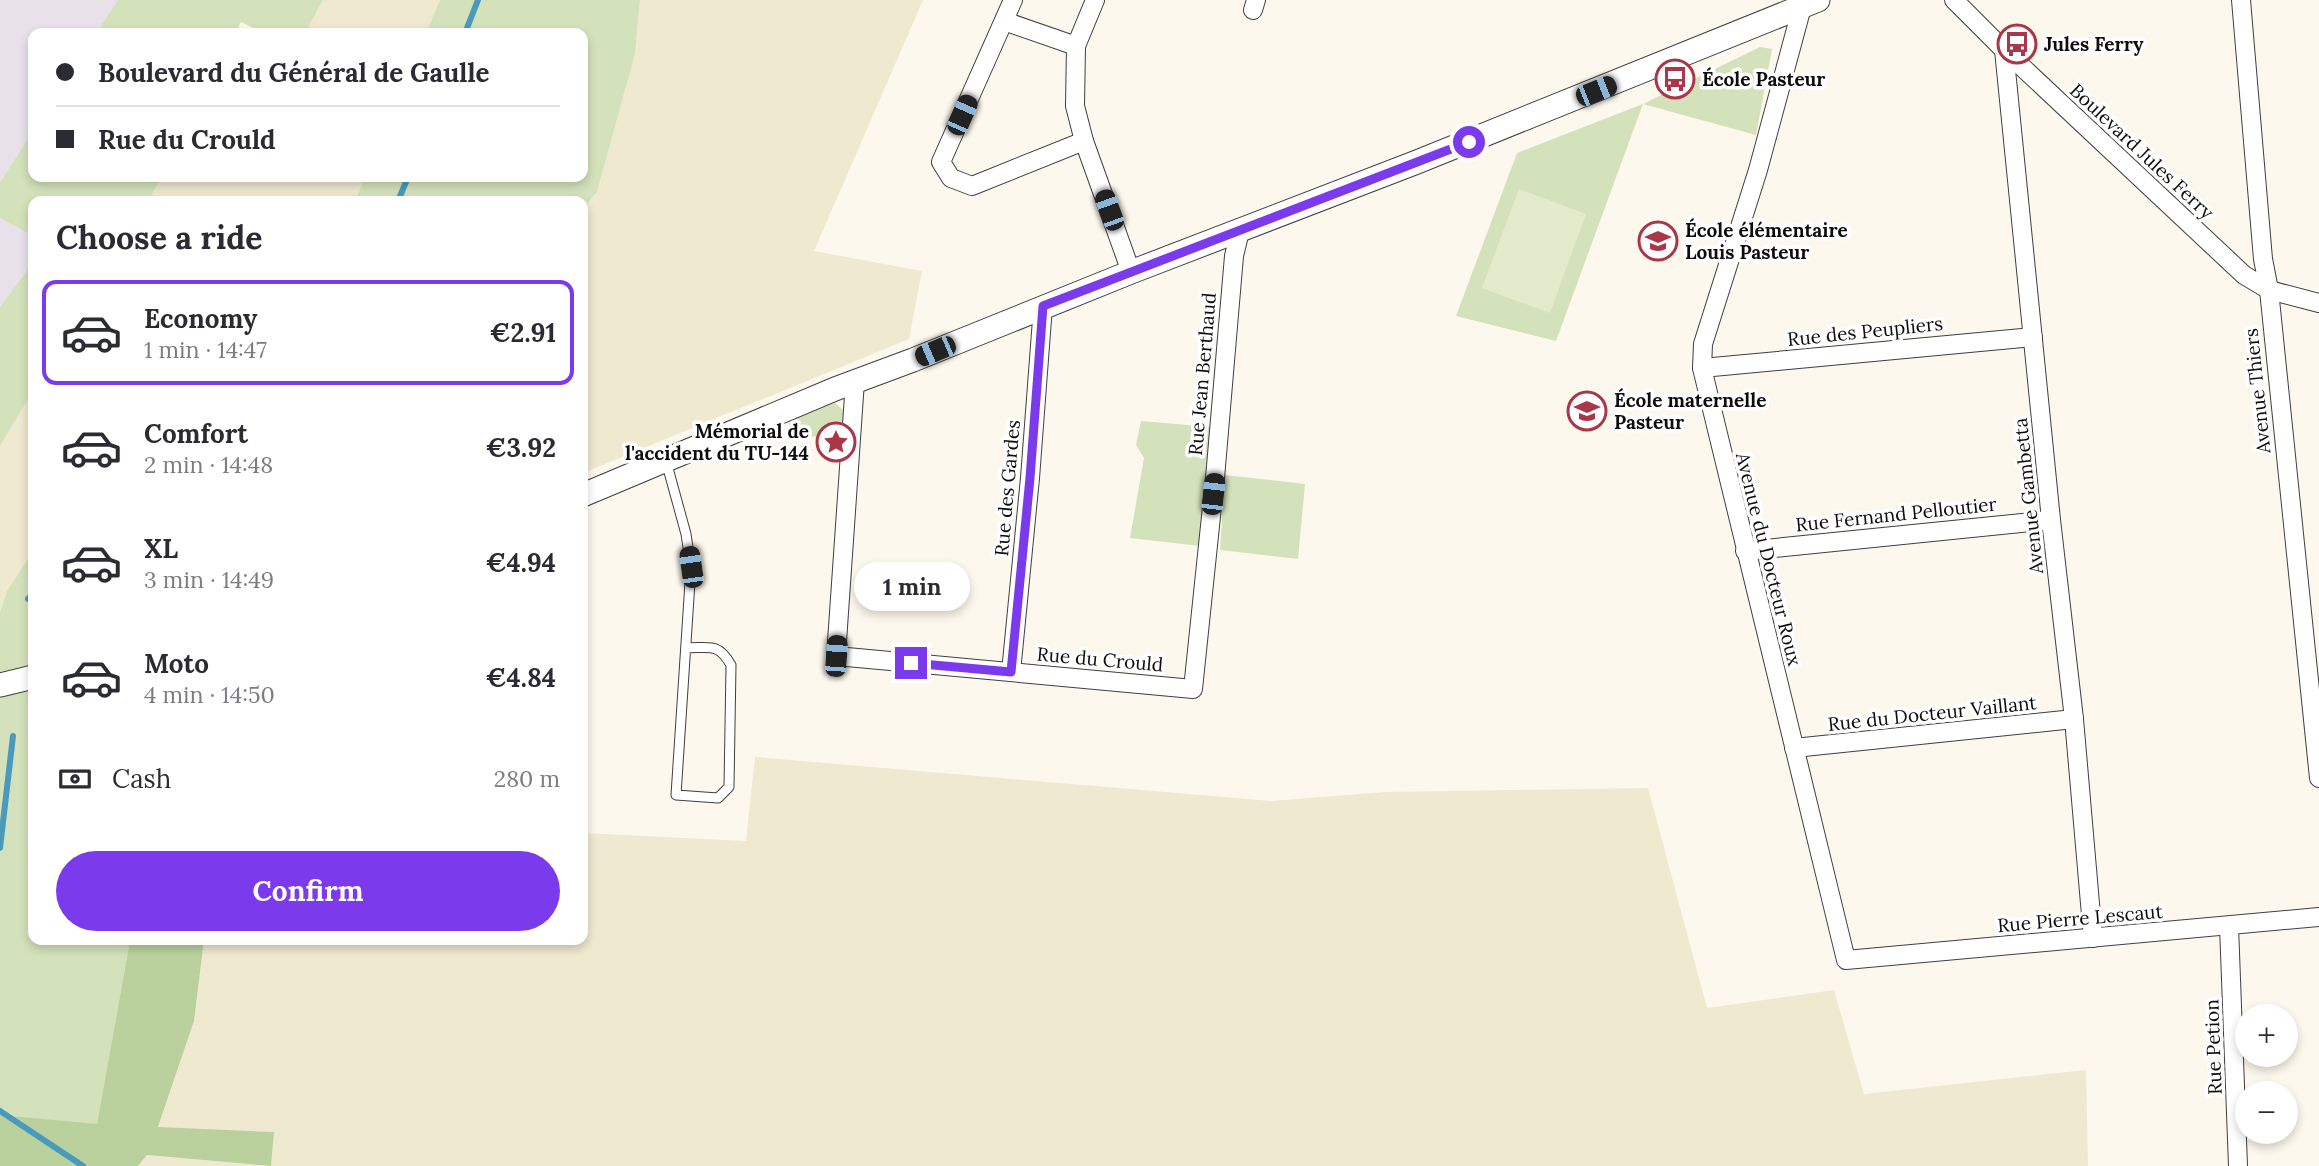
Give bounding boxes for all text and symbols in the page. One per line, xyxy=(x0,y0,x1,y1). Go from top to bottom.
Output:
bus stop icon: Jules Ferry xyxy=(1996,23,2038,65)
place label: Jules Ferry xyxy=(2044,32,2144,56)
text: Boulevard du Général de Gaulle xyxy=(98,56,490,89)
bus stop icon: École Pasteur xyxy=(1654,58,1696,100)
place label: École Pasteur xyxy=(1702,67,1825,91)
car xyxy=(1573,73,1620,109)
street label: Boulevard Jules Ferry xyxy=(2065,78,2219,224)
car xyxy=(944,92,981,138)
text: Rue du Crould xyxy=(98,123,276,156)
route start xyxy=(1453,126,1485,158)
car xyxy=(1092,187,1127,233)
text: Choose a ride xyxy=(56,217,263,258)
place label: École élémentaire Louis Pasteur xyxy=(1685,218,1848,264)
school or university icon: École élémentaire Louis Pasteur xyxy=(1637,220,1679,262)
street label: Rue Jean Berthaud xyxy=(1183,291,1221,457)
icon: car xyxy=(60,301,123,364)
text: Economy xyxy=(144,302,257,335)
street label: Rue des Peupliers xyxy=(1786,311,1944,351)
text: €2.91 xyxy=(490,316,556,349)
street label: Avenue Thiers xyxy=(2238,327,2276,456)
car xyxy=(912,333,959,369)
text: 1 min · 14:47 xyxy=(144,335,267,364)
place label: École maternelle Pasteur xyxy=(1614,388,1766,434)
school or university icon: École maternelle Pasteur xyxy=(1566,390,1608,432)
icon: car xyxy=(60,416,123,479)
text: Comfort xyxy=(144,417,248,450)
street label: Avenue Gambetta xyxy=(2008,417,2048,576)
place label: Mémorial de l'accident du TU-144 xyxy=(625,419,809,465)
street label: Rue des Gardes xyxy=(989,419,1025,557)
place icon: Mémorial de l'accident du TU-144 xyxy=(815,421,857,463)
text: €3.92 xyxy=(486,431,556,464)
street label: Avenue du Docteur Roux xyxy=(1731,449,1807,668)
text: 2 min · 14:48 xyxy=(144,450,273,479)
car xyxy=(1201,472,1226,516)
street label: Rue Fernand Pelloutier xyxy=(1794,491,1999,536)
icon: car xyxy=(60,531,123,594)
text: XL xyxy=(144,532,178,565)
car xyxy=(678,545,705,589)
text: €4.94 xyxy=(485,546,556,579)
callout: 1 min xyxy=(853,562,969,610)
text: 3 min · 14:49 xyxy=(144,565,274,594)
text: 1 min xyxy=(883,572,941,601)
car xyxy=(825,634,848,678)
street label: Rue du Crould xyxy=(1036,642,1164,676)
icon: car xyxy=(60,646,123,709)
text: Moto xyxy=(144,647,209,680)
route end xyxy=(895,647,927,679)
text: €4.84 xyxy=(486,661,556,694)
text: 4 min · 14:50 xyxy=(144,680,275,709)
street label: Rue du Docteur Vaillant xyxy=(1826,690,2038,736)
icon: cash xyxy=(56,760,94,798)
text: Cash xyxy=(112,762,171,795)
text: 280 m xyxy=(494,764,560,793)
button: Confirm xyxy=(56,851,560,931)
street label: Rue Pierre Lescaut xyxy=(1996,899,2164,937)
street label: Rue Petion xyxy=(2199,999,2227,1095)
map controls xyxy=(2235,1004,2298,1144)
button: + xyxy=(2235,1004,2298,1067)
button: − xyxy=(2235,1081,2298,1144)

